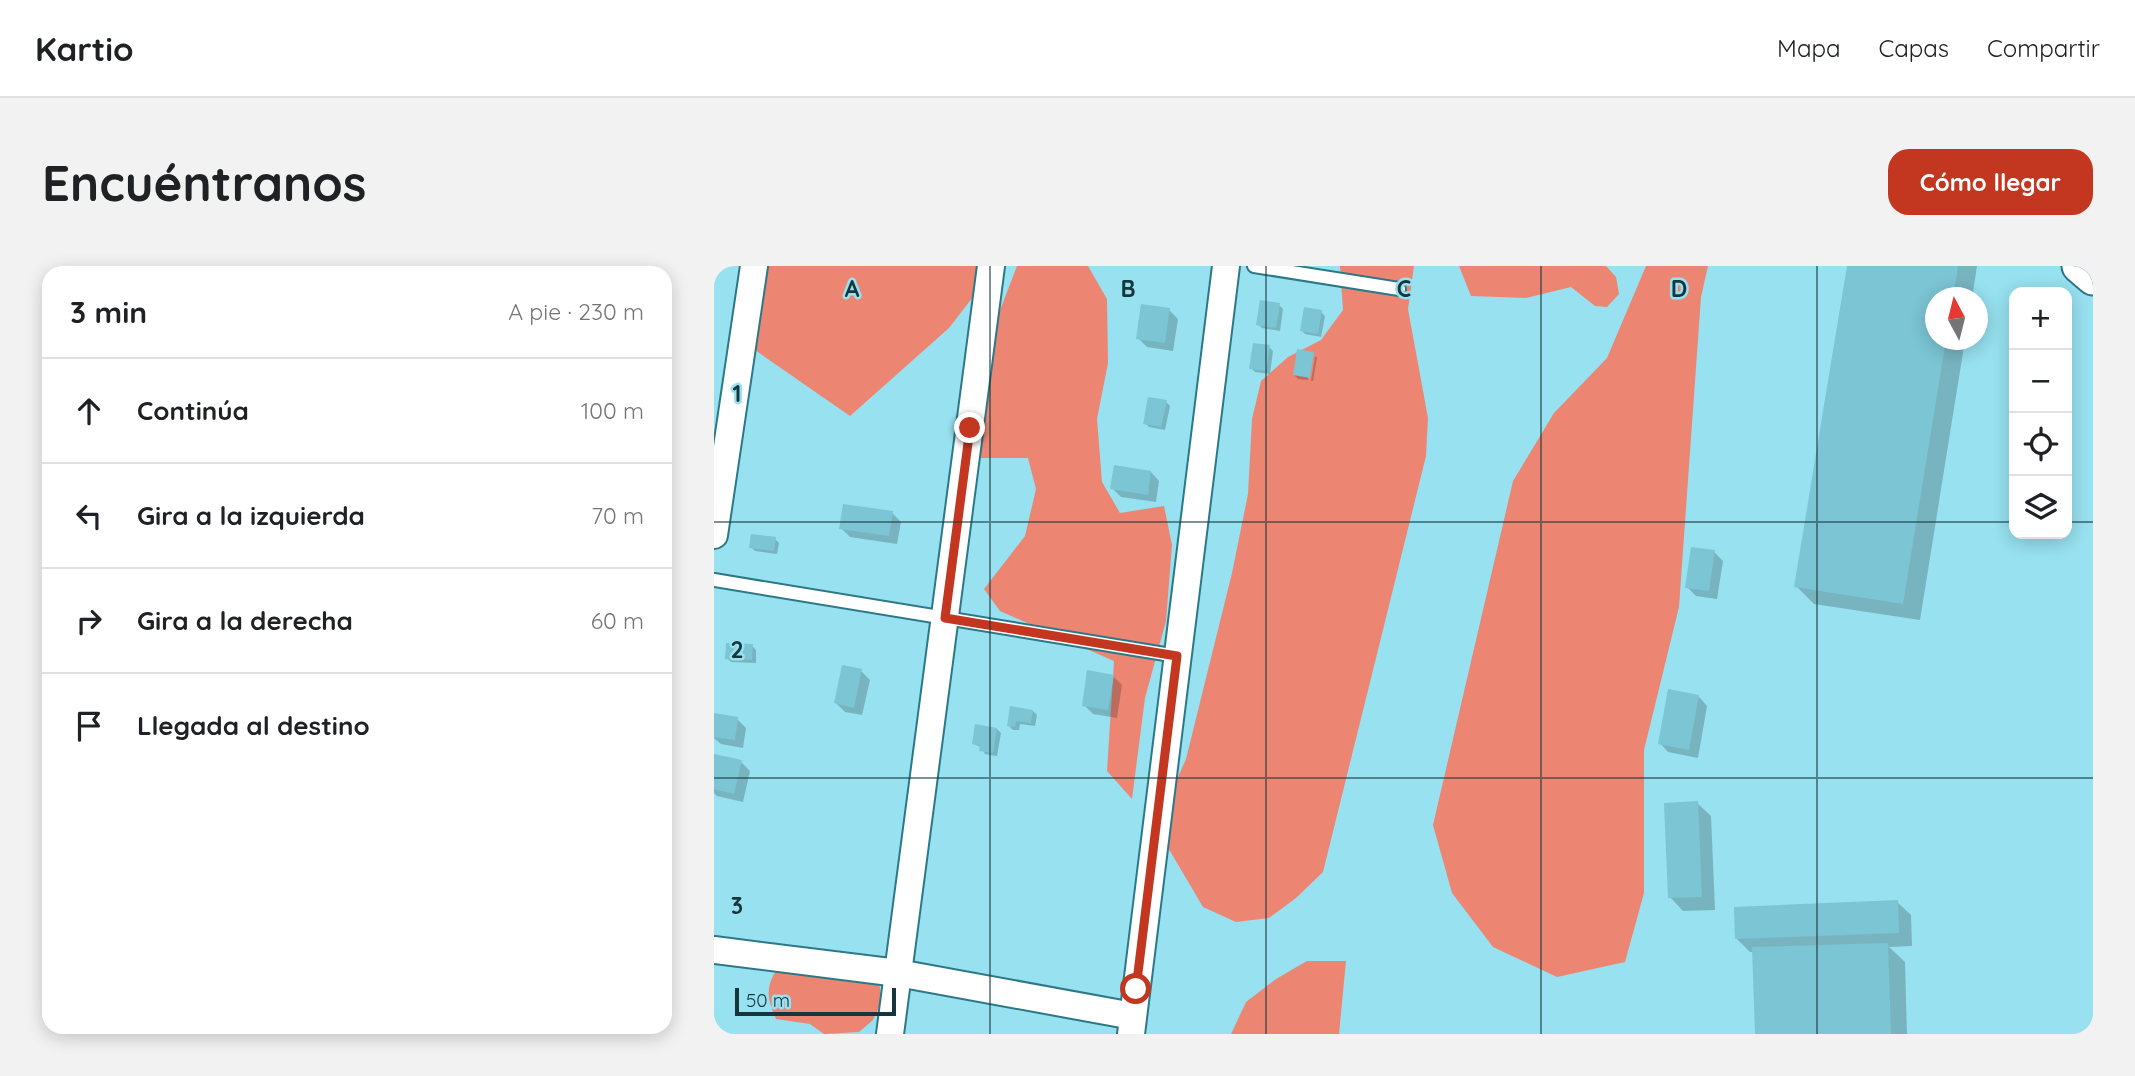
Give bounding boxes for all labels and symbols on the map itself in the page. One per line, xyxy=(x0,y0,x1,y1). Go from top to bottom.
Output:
text: A xyxy=(845,274,860,303)
text: B xyxy=(1120,274,1136,303)
text: C xyxy=(1397,274,1411,303)
text: D xyxy=(1671,274,1687,303)
north arrow xyxy=(1925,287,1988,350)
text: 1 xyxy=(733,379,741,408)
route end xyxy=(954,412,985,443)
text: 2 xyxy=(730,635,744,664)
text: 3 xyxy=(731,891,743,920)
route start xyxy=(1120,973,1151,1004)
scale bar xyxy=(735,985,896,1017)

